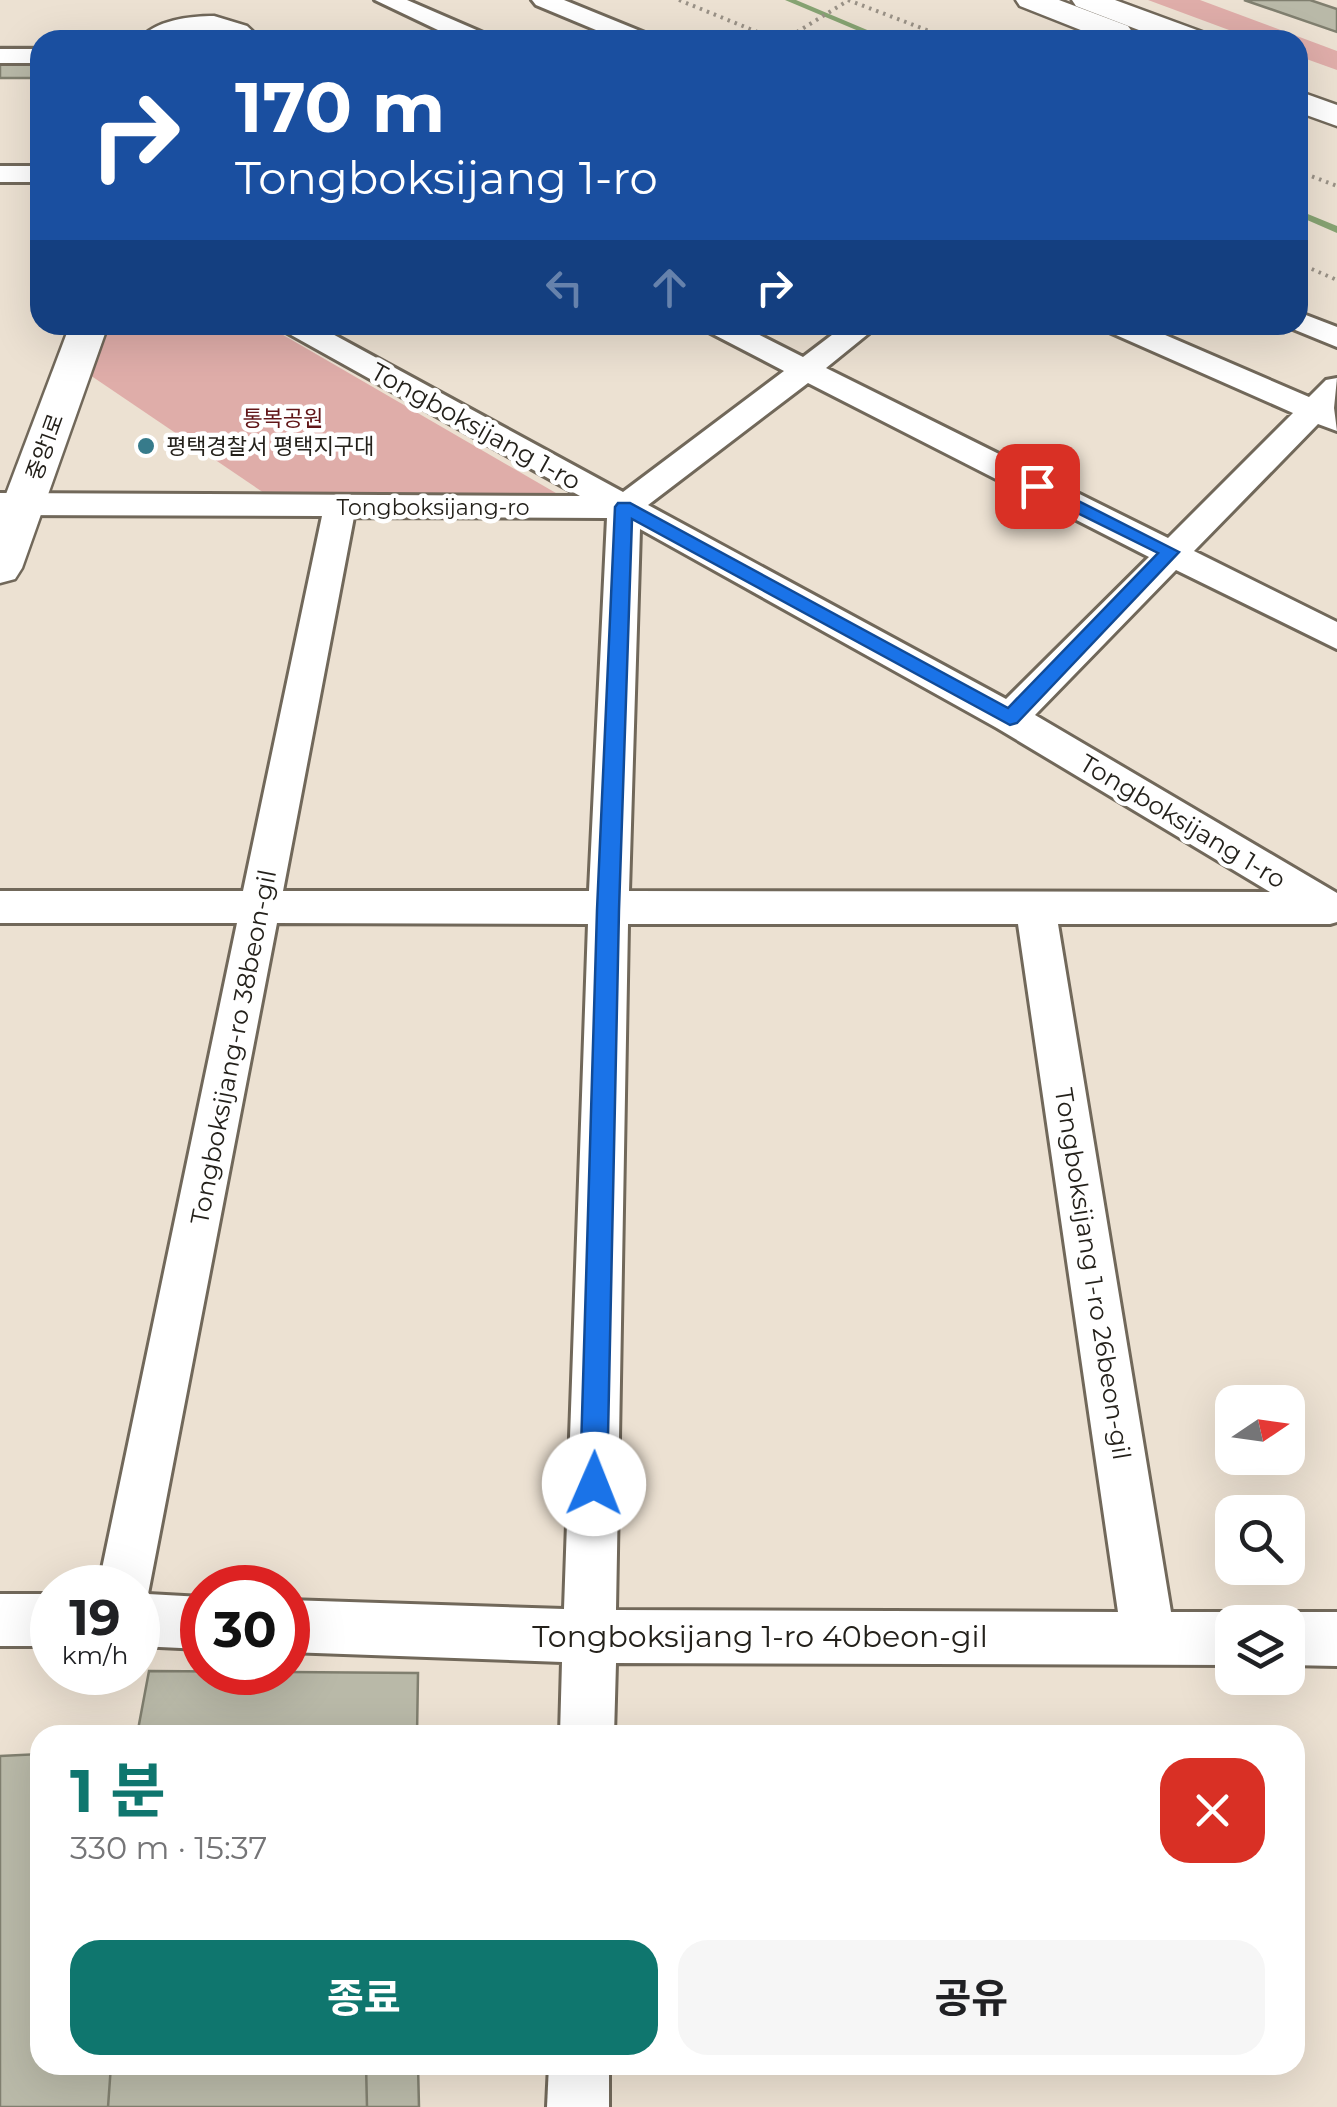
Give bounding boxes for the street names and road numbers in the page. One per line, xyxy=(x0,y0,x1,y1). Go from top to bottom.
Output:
street label: Tongboksijang 1-ro xyxy=(366,356,586,496)
street label: 중앙1로 xyxy=(21,410,69,484)
street label: Tongboksijang-ro xyxy=(336,494,530,521)
street label: Tongboksijang 1-ro xyxy=(1075,748,1291,894)
street label: Tongboksijang-ro 38beon-gil xyxy=(184,867,282,1227)
street label: Tongboksijang 1-ro 26beon-gil xyxy=(1049,1086,1137,1462)
street label: Tongboksijang 1-ro 40beon-gil xyxy=(532,1618,988,1655)

